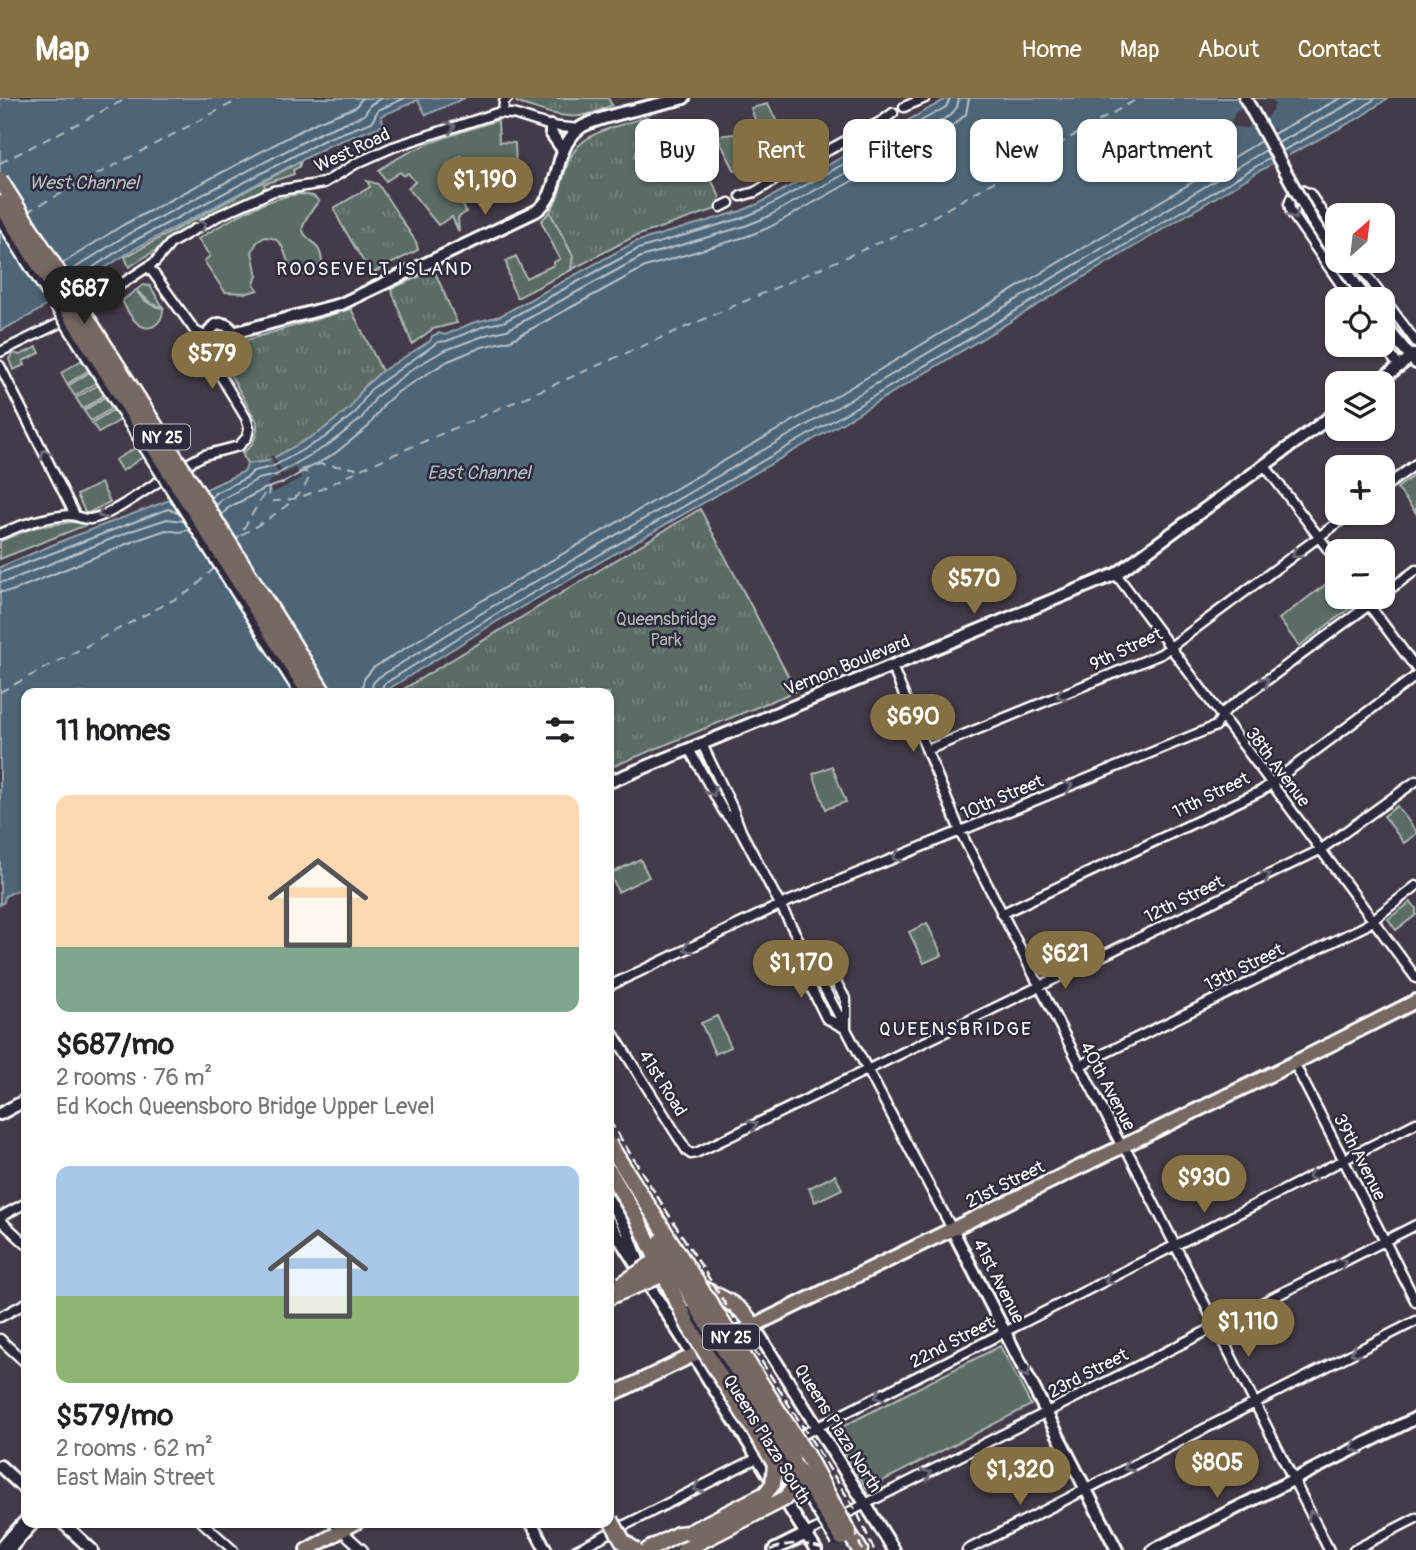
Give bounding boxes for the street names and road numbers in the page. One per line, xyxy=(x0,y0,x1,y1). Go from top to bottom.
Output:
street label: West Road xyxy=(311,123,394,178)
road number: NY 25 xyxy=(134,424,190,450)
street label: 9th Street xyxy=(1086,622,1167,676)
street label: Vernon Boulevard xyxy=(781,630,913,701)
street label: 38th Avenue xyxy=(1240,723,1315,812)
street label: 11th Street xyxy=(1169,767,1254,824)
street label: 10th Street xyxy=(957,769,1048,825)
street label: 12th Street xyxy=(1141,870,1228,929)
street label: 13th Street xyxy=(1201,938,1288,997)
street label: 40th Avenue xyxy=(1074,1038,1141,1135)
street label: 41st Road xyxy=(633,1046,692,1121)
street label: 39th Avenue xyxy=(1328,1110,1391,1205)
street label: 21st Street xyxy=(962,1155,1049,1213)
street label: 41st Avenue xyxy=(967,1235,1030,1328)
street label: 22nd Street xyxy=(906,1311,999,1374)
road number: NY 25 xyxy=(703,1324,759,1350)
street label: 23rd Street xyxy=(1044,1343,1133,1403)
street label: Queens Plaza North xyxy=(789,1360,886,1497)
street label: Queens Plaza South xyxy=(718,1370,816,1508)

